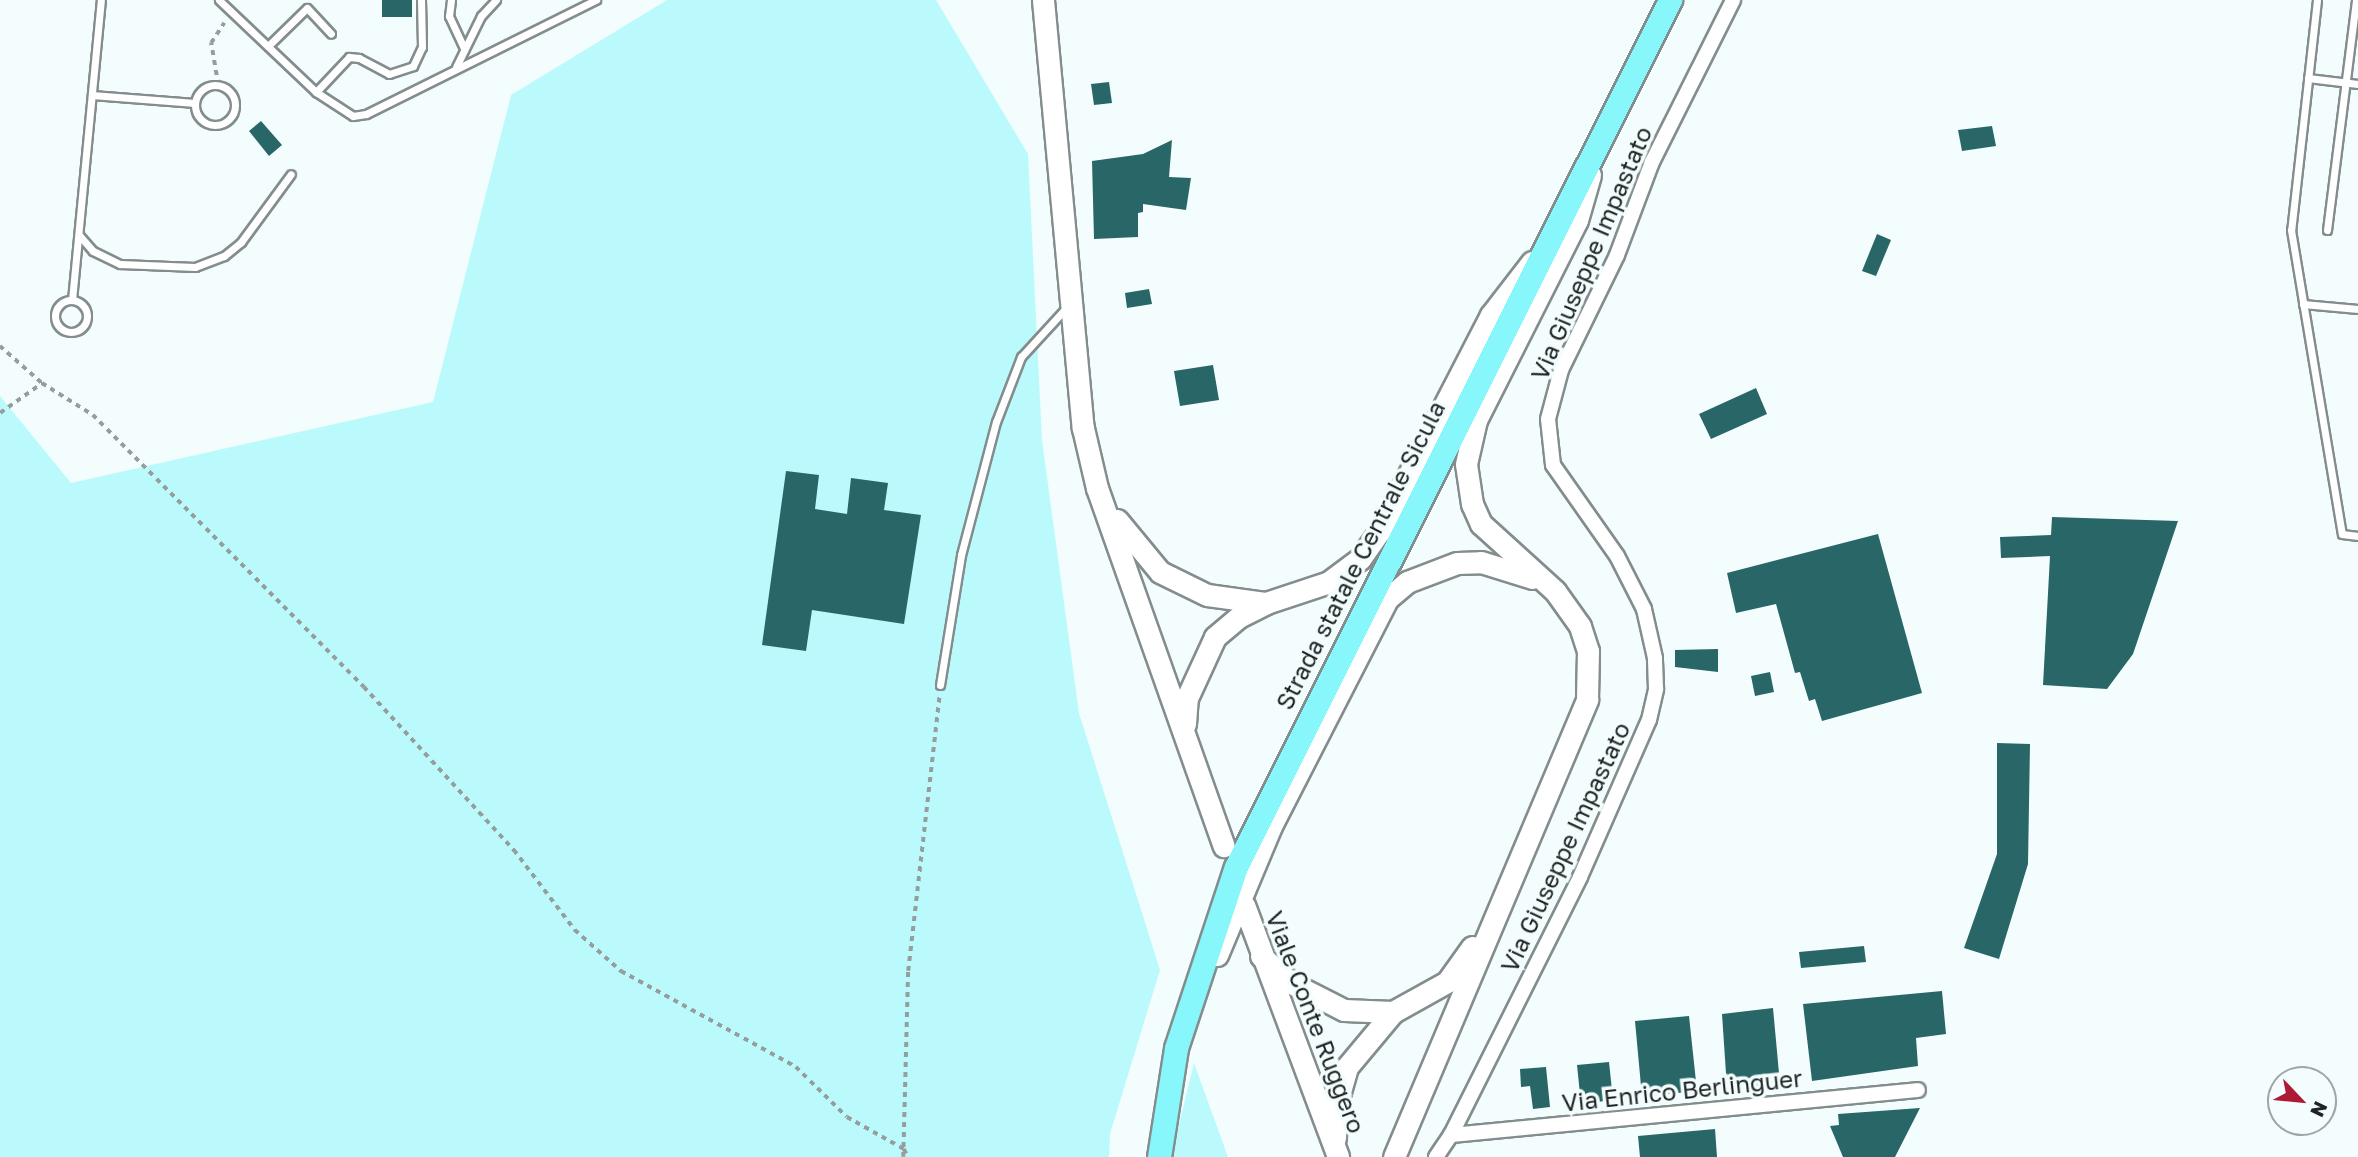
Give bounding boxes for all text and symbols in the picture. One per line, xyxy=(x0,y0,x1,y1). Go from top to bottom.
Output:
street label: Via Giuseppe Impastato xyxy=(1524,122,1658,384)
street label: Strada statale Centrale Sicula xyxy=(1269,396,1451,714)
street label: Via Giuseppe Impastato xyxy=(1494,717,1636,977)
street label: Viale Conte Ruggero xyxy=(1260,907,1372,1137)
street label: Via Enrico Berlinguer xyxy=(1560,1063,1804,1117)
north arrow xyxy=(2267,1066,2337,1136)
text: N xyxy=(2306,1098,2333,1121)

